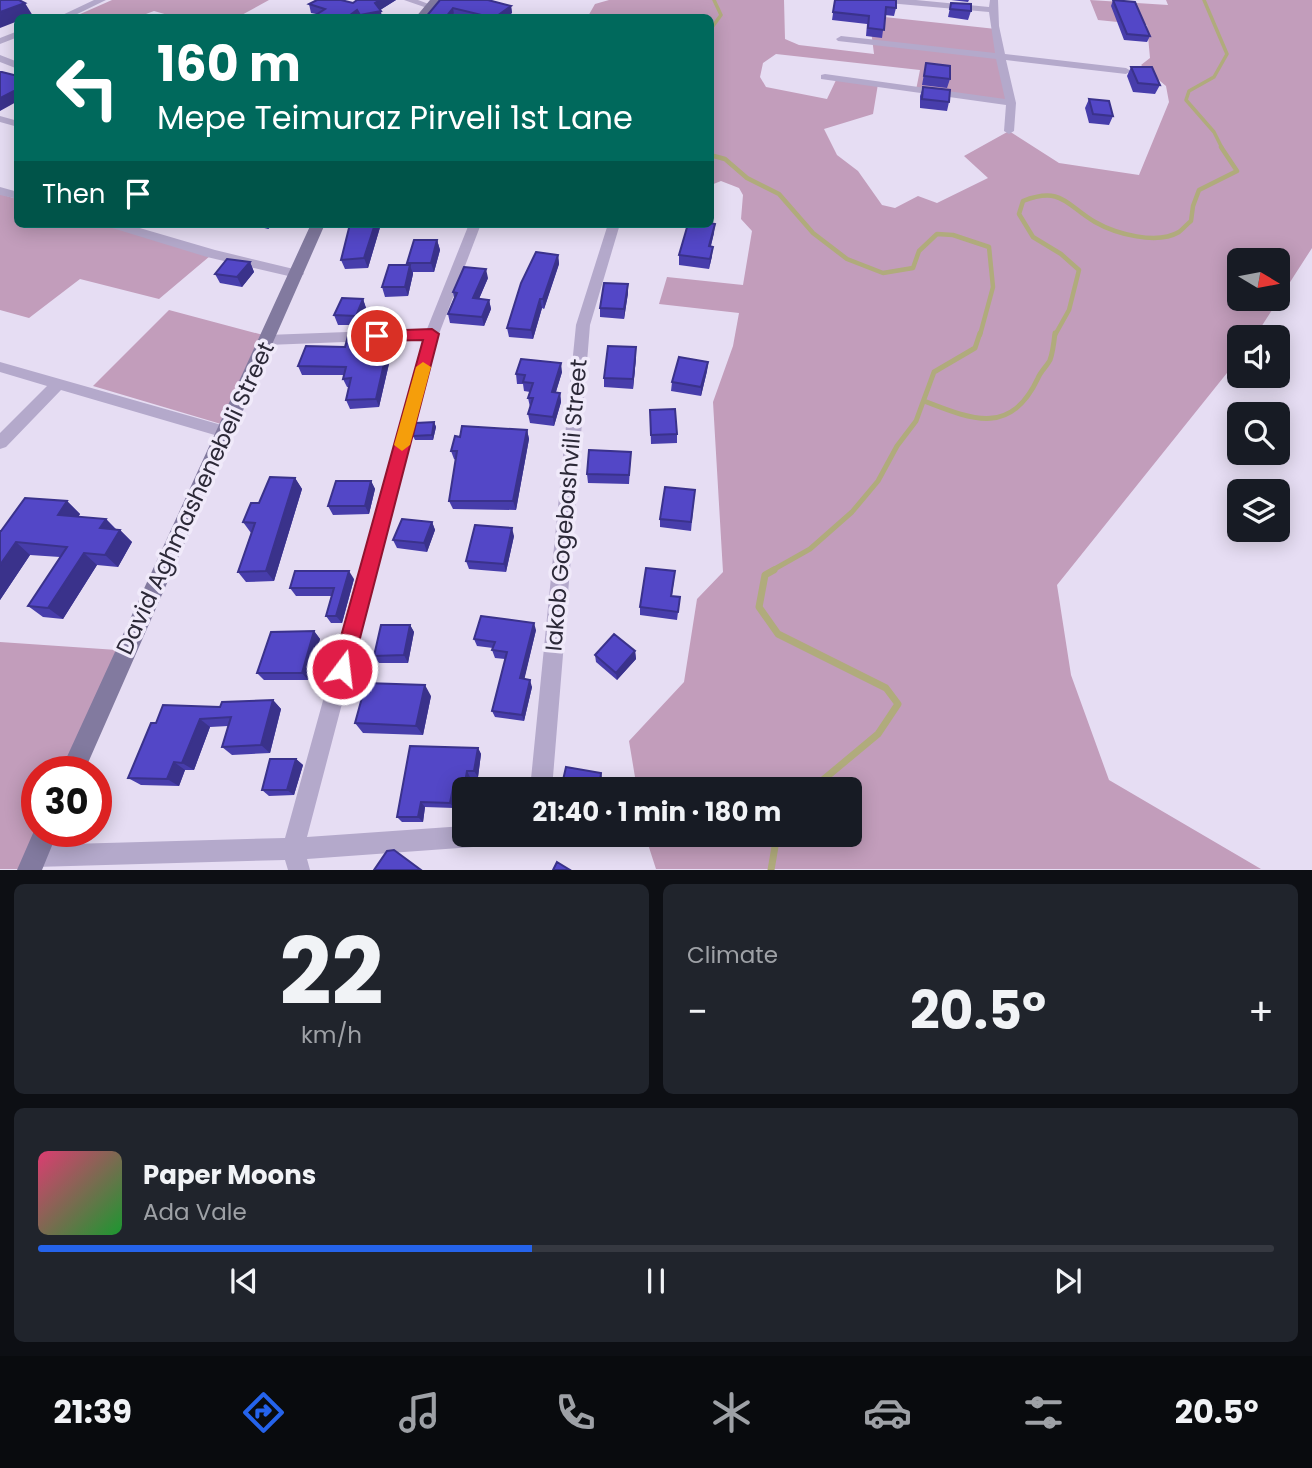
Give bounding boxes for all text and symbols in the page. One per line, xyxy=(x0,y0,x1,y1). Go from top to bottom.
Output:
text: 160 m xyxy=(157,30,301,98)
icon: left xyxy=(42,42,133,133)
text: Mepe Teimuraz Pirveli 1st Lane xyxy=(157,95,633,140)
icon: arrive xyxy=(119,175,157,213)
text: Then xyxy=(42,176,105,212)
north arrow xyxy=(1227,248,1290,312)
map controls xyxy=(1227,248,1290,542)
pin xyxy=(347,306,407,366)
icon: arrive xyxy=(358,317,396,355)
button: sound xyxy=(1227,325,1290,388)
street label: David Aghmashenebeli Street xyxy=(108,336,282,660)
street label: Iakob Gogebashvili Street xyxy=(537,358,595,652)
button: search xyxy=(1227,402,1290,465)
button: layers xyxy=(1227,479,1290,542)
position arrow xyxy=(305,632,379,706)
speed limit sign: 30 xyxy=(21,756,112,847)
text: 21:40 · 1 min · 180 m xyxy=(533,794,781,830)
text: 22 xyxy=(280,908,383,1036)
text: Climate xyxy=(687,939,778,971)
text: 20.5° xyxy=(910,974,1046,1047)
text: − xyxy=(687,985,708,1038)
text: + xyxy=(1248,985,1274,1038)
text: km/h xyxy=(301,1019,362,1051)
text: Paper Moons xyxy=(143,1157,316,1193)
text: Ada Vale xyxy=(143,1196,247,1228)
icon: previous xyxy=(225,1262,263,1300)
icon: pause xyxy=(637,1262,675,1300)
icon: next xyxy=(1049,1262,1087,1300)
icon: directions xyxy=(239,1388,288,1437)
icon: music xyxy=(395,1388,444,1437)
icon: phone xyxy=(551,1388,600,1437)
icon: climate xyxy=(707,1388,756,1437)
icon: car xyxy=(863,1388,912,1437)
icon: filters xyxy=(1019,1388,1068,1437)
text: 21:39 xyxy=(53,1389,132,1434)
text: 20.5° xyxy=(1175,1389,1258,1434)

